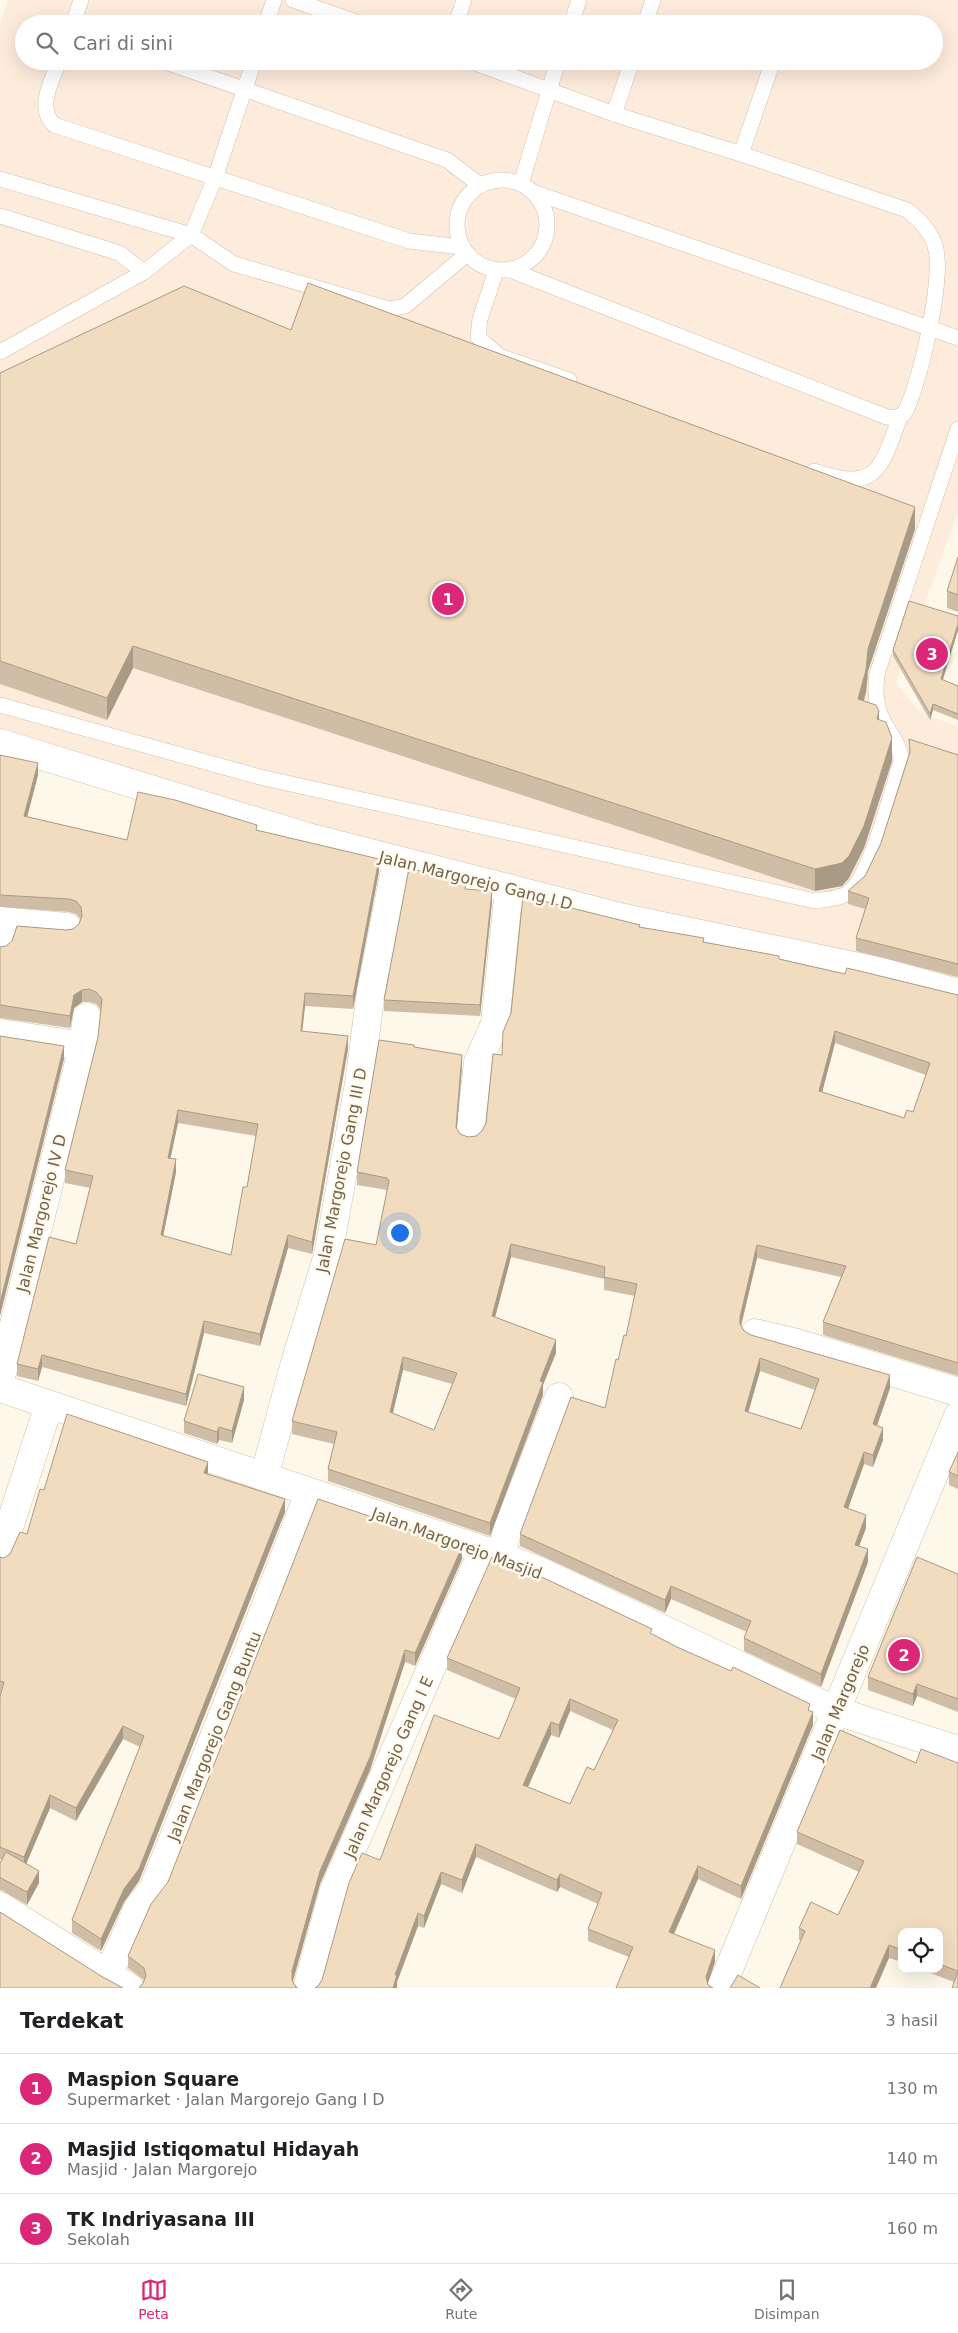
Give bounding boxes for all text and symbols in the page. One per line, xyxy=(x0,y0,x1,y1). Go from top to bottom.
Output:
search box xyxy=(15,15,943,70)
icon: search xyxy=(33,29,61,57)
text: Cari di sini xyxy=(73,32,173,54)
pin: 1 xyxy=(432,580,464,618)
pin: 3 xyxy=(916,635,948,673)
street label: Jalan Margorejo Gang I D xyxy=(376,847,575,914)
street label: Jalan Margorejo Gang III D xyxy=(312,1066,371,1275)
street label: Jalan Margorejo IV D xyxy=(12,1132,70,1295)
your location xyxy=(387,1220,413,1246)
street label: Jalan Margorejo Masjid xyxy=(368,1503,545,1583)
street label: Jalan Margorejo Gang Buntu xyxy=(163,1629,265,1845)
pin: 2 xyxy=(888,1636,920,1674)
street label: Jalan Margorejo xyxy=(807,1641,873,1764)
street label: Jalan Margorejo Gang I E xyxy=(339,1673,437,1862)
map controls xyxy=(898,1928,943,1973)
button: locate xyxy=(898,1928,943,1973)
text: Terdekat xyxy=(20,2009,124,2033)
text: 3 hasil xyxy=(886,2011,938,2030)
text: Maspion Square xyxy=(67,2068,239,2090)
text: 1 xyxy=(30,2079,42,2098)
text: 130 m xyxy=(887,2079,938,2098)
text: Supermarket · Jalan Margorejo Gang I D xyxy=(67,2090,385,2109)
text: Masjid Istiqomatul Hidayah xyxy=(67,2138,359,2160)
text: 2 xyxy=(30,2149,42,2168)
text: 140 m xyxy=(887,2149,938,2168)
text: Masjid · Jalan Margorejo xyxy=(67,2160,257,2179)
text: TK Indriyasana III xyxy=(67,2208,255,2230)
text: 3 xyxy=(30,2219,42,2238)
text: 160 m xyxy=(887,2219,938,2238)
text: Sekolah xyxy=(67,2230,130,2249)
tab: Peta xyxy=(138,2276,169,2322)
tab: Rute xyxy=(445,2276,477,2322)
tab: Disimpan xyxy=(754,2276,820,2322)

